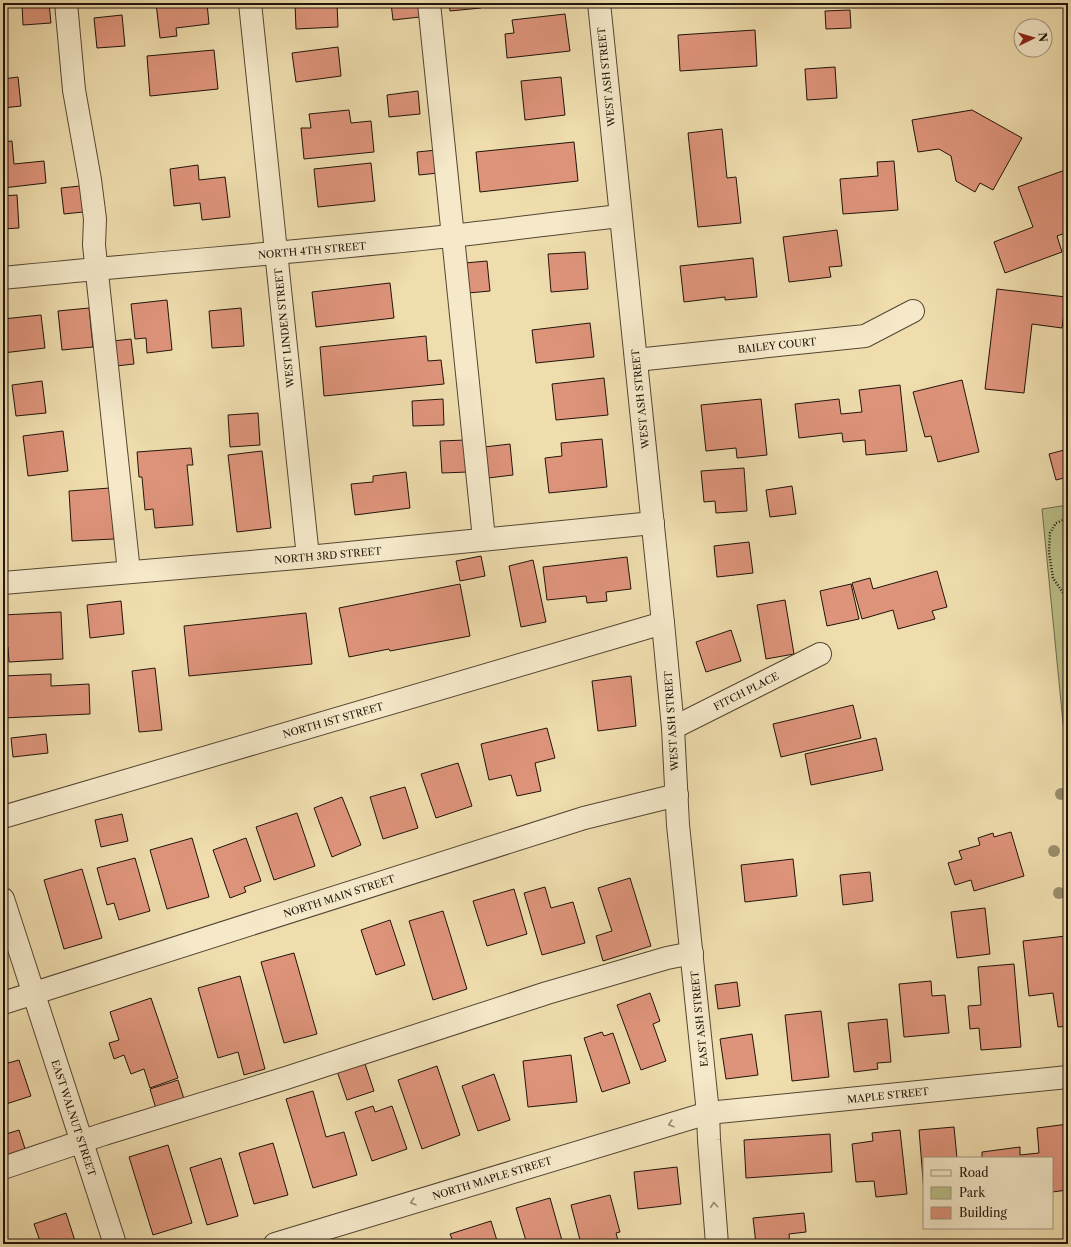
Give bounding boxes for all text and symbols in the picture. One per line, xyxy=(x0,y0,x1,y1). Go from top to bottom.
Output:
north arrow xyxy=(1013,18,1053,58)
street label: WEST ASH STREET xyxy=(595,26,618,128)
text: N xyxy=(1036,32,1050,43)
street label: NORTH 4TH STREET xyxy=(257,239,367,262)
street label: WEST LINDEN STREET xyxy=(272,267,297,389)
street label: BAILEY COURT xyxy=(737,335,818,356)
street label: WEST ASH STREET xyxy=(629,348,652,450)
street label: NORTH 3RD STREET xyxy=(274,544,383,567)
street label: FITCH PLACE xyxy=(711,669,781,713)
street label: WEST ASH STREET xyxy=(661,670,682,772)
street label: NORTH 1ST STREET xyxy=(281,700,386,741)
street label: NORTH MAIN STREET xyxy=(282,872,397,921)
street label: EAST ASH STREET xyxy=(688,970,711,1068)
street label: EAST WALNUT STREET xyxy=(49,1058,99,1179)
street label: MAPLE STREET xyxy=(846,1085,930,1106)
one-way arrow xyxy=(668,1119,675,1128)
street label: NORTH MAPLE STREET xyxy=(431,1154,554,1203)
legend xyxy=(923,1157,1053,1229)
text: Road xyxy=(959,1165,989,1180)
text: Park xyxy=(959,1185,986,1200)
one-way arrow xyxy=(409,1197,416,1206)
one-way arrow xyxy=(710,1202,719,1208)
text: Building xyxy=(959,1205,1007,1220)

